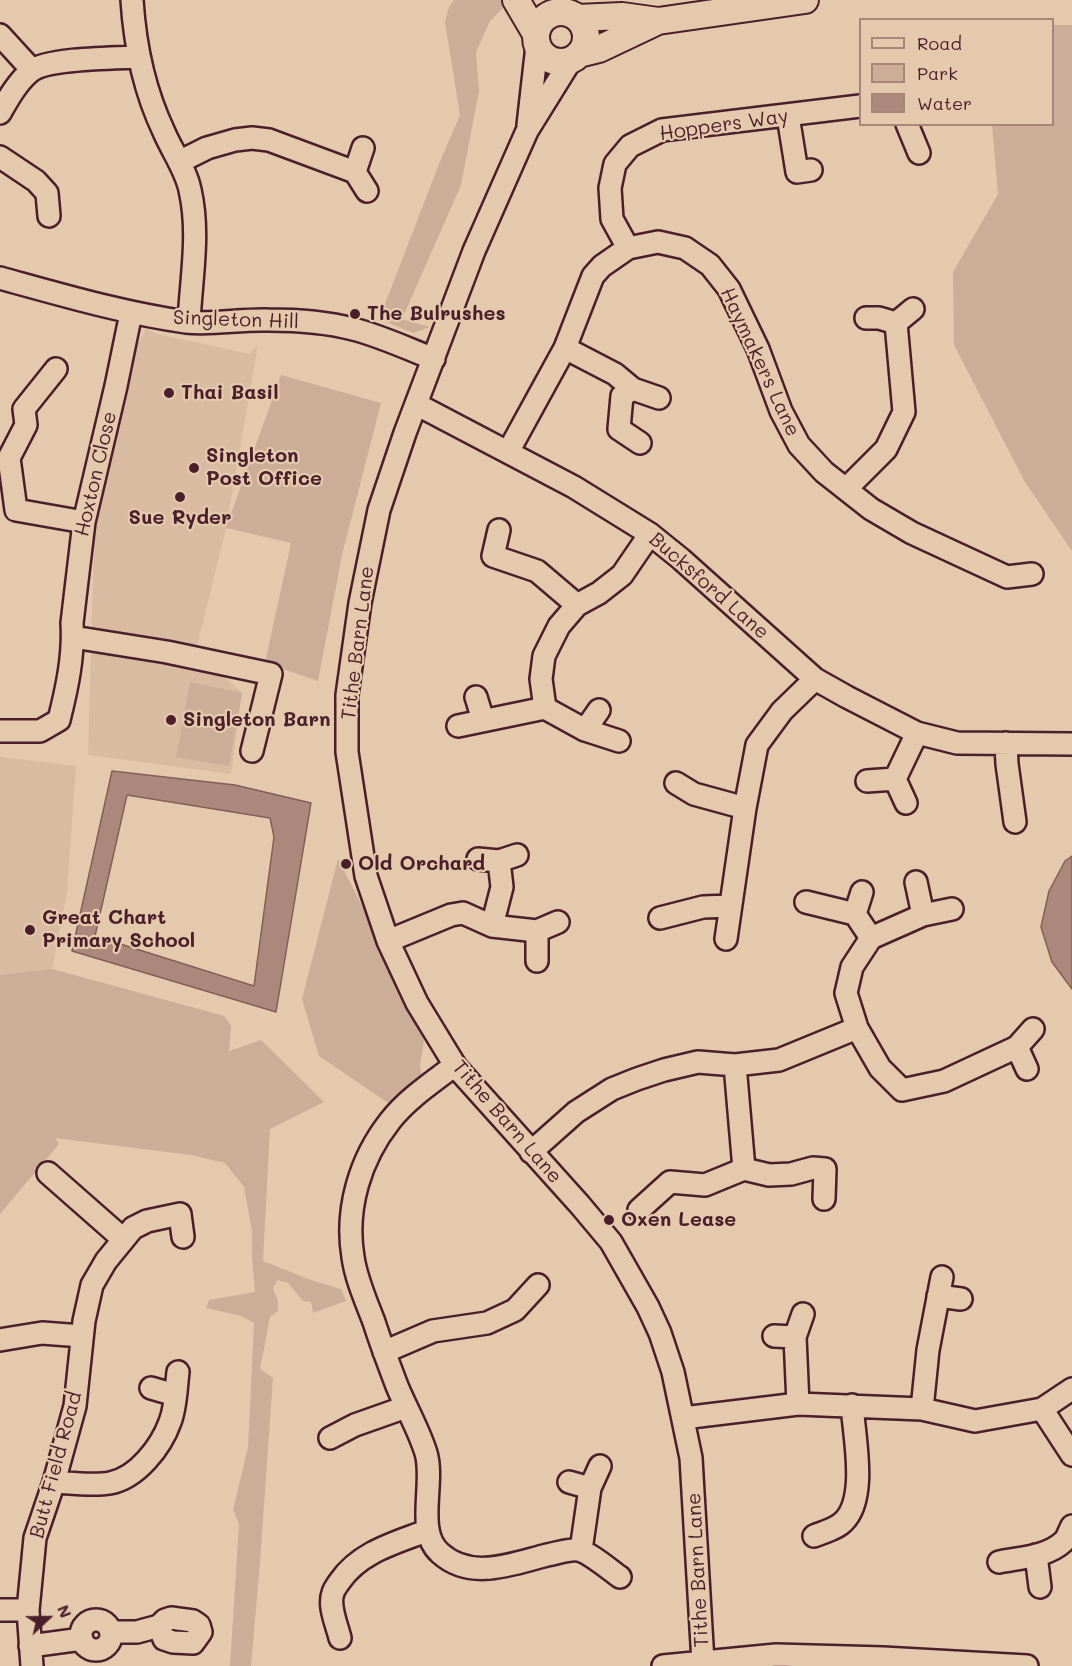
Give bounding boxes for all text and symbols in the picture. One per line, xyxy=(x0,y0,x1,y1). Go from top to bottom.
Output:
legend xyxy=(859,18,1054,126)
text: Road xyxy=(917,31,962,55)
text: Park xyxy=(917,61,958,85)
text: Water xyxy=(917,91,972,115)
street label: Hoppers Way xyxy=(658,104,790,146)
street label: Haymakers Lane xyxy=(715,284,805,440)
place label: The Bulrushes xyxy=(367,302,505,326)
street label: Singleton Hill xyxy=(173,306,299,334)
marker: The Bulrushes xyxy=(348,307,362,321)
place label: Thai Basil xyxy=(181,381,279,405)
marker: Thai Basil xyxy=(162,386,176,400)
street label: Hoxton Close xyxy=(70,409,122,539)
place label: Singleton Post Office xyxy=(206,444,322,491)
marker: Singleton Post Office xyxy=(187,461,201,475)
marker: Sue Ryder xyxy=(173,490,187,504)
place label: Sue Ryder xyxy=(129,506,231,530)
street label: Bucksford Lane xyxy=(644,528,774,644)
street label: Tithe Barn Lane xyxy=(337,565,379,721)
place label: Singleton Barn xyxy=(183,708,330,732)
marker: Singleton Barn xyxy=(164,713,178,727)
place label: Old Orchard xyxy=(358,852,485,876)
marker: Old Orchard xyxy=(339,857,353,871)
place label: Great Chart Primary School xyxy=(42,906,195,953)
marker: Great Chart Primary School xyxy=(23,923,37,937)
street label: Tithe Barn Lane xyxy=(447,1056,567,1188)
place label: Oxen Lease xyxy=(621,1208,736,1232)
marker: Oxen Lease xyxy=(602,1213,616,1227)
street label: Butt Field Road xyxy=(25,1389,87,1541)
street label: Tithe Barn Lane xyxy=(682,1492,714,1648)
north arrow xyxy=(18,1588,78,1648)
text: N xyxy=(53,1602,77,1621)

